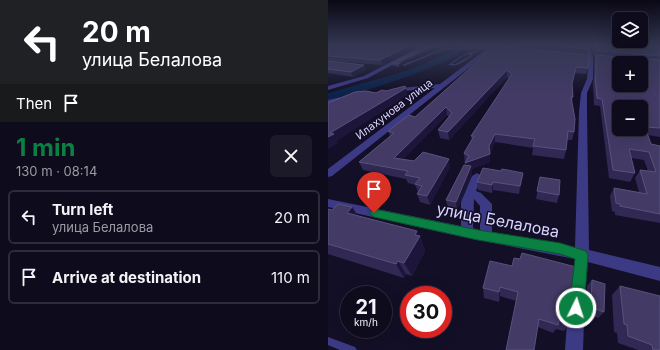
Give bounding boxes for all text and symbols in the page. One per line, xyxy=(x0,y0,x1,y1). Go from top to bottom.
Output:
map controls xyxy=(612,12,648,136)
button: layers xyxy=(612,12,648,48)
text: 20 m xyxy=(82,15,151,49)
icon: left xyxy=(16,16,68,68)
text: улица Белалова xyxy=(82,49,222,70)
button: + xyxy=(612,56,648,92)
street label: Илахунова улица xyxy=(353,75,435,143)
icon: arrive xyxy=(60,92,82,114)
text: Then xyxy=(16,94,52,113)
button: − xyxy=(612,100,648,136)
text: 1 min xyxy=(16,133,75,162)
button: close xyxy=(270,135,312,177)
text: 130 m · 08:14 xyxy=(16,163,97,179)
pin xyxy=(357,172,391,213)
icon: arrive xyxy=(363,178,385,200)
street label: улица Белалова xyxy=(435,198,561,242)
text: Turn left xyxy=(52,200,113,219)
icon: left xyxy=(18,206,40,228)
text: 20 m xyxy=(274,208,310,227)
text: улица Белалова xyxy=(52,219,153,235)
icon: arrive xyxy=(18,266,40,288)
text: Arrive at destination xyxy=(52,268,201,287)
text: 110 m xyxy=(271,268,310,287)
speed limit sign: 30 xyxy=(400,286,452,338)
position arrow xyxy=(555,287,597,329)
text: 21 xyxy=(355,295,377,319)
text: km/h xyxy=(354,316,378,328)

